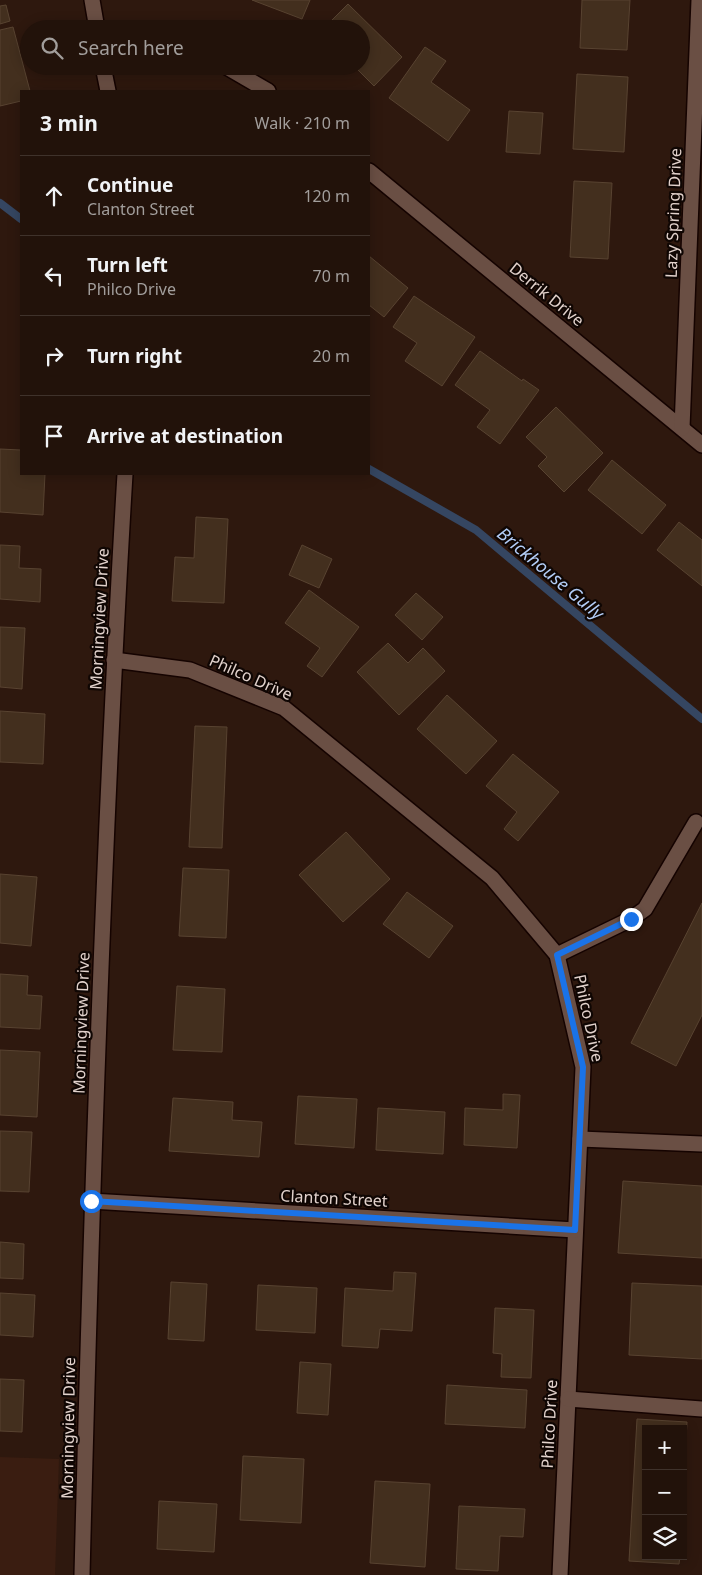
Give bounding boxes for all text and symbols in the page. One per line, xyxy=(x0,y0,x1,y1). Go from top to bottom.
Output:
search box xyxy=(20,20,370,75)
icon: search xyxy=(38,34,66,62)
text: Search here xyxy=(78,35,184,61)
text: 3 min xyxy=(40,109,98,137)
text: Walk · 210 m xyxy=(255,112,350,134)
street label: Lazy Spring Drive xyxy=(660,148,686,278)
text: Continue xyxy=(87,172,173,198)
icon: ahead xyxy=(40,182,68,210)
text: 120 m xyxy=(303,185,350,207)
text: Clanton Street xyxy=(87,198,194,220)
text: Turn left xyxy=(87,252,168,278)
street label: Derrik Drive xyxy=(505,257,589,331)
icon: left xyxy=(40,262,68,290)
text: 70 m xyxy=(313,265,350,287)
text: Philco Drive xyxy=(87,278,176,300)
icon: right xyxy=(40,342,68,370)
text: Turn right xyxy=(87,343,182,369)
text: 20 m xyxy=(313,345,350,367)
icon: arrive xyxy=(40,422,68,450)
text: Arrive at destination xyxy=(87,423,283,449)
water label: Brickhouse Gully xyxy=(493,521,611,626)
street label: Morningview Drive xyxy=(84,548,114,690)
street label: Philco Drive xyxy=(206,649,296,705)
route end xyxy=(620,908,643,931)
street label: Morningview Drive xyxy=(68,952,94,1094)
street label: Philco Drive xyxy=(569,972,609,1064)
street label: Clanton Street xyxy=(280,1184,388,1212)
route start xyxy=(80,1190,103,1213)
street label: Morningview Drive xyxy=(56,1357,80,1499)
street label: Philco Drive xyxy=(536,1379,562,1469)
map controls xyxy=(642,1425,687,1560)
button: + xyxy=(642,1425,687,1470)
button: − xyxy=(642,1470,687,1515)
button: layers xyxy=(642,1515,687,1560)

